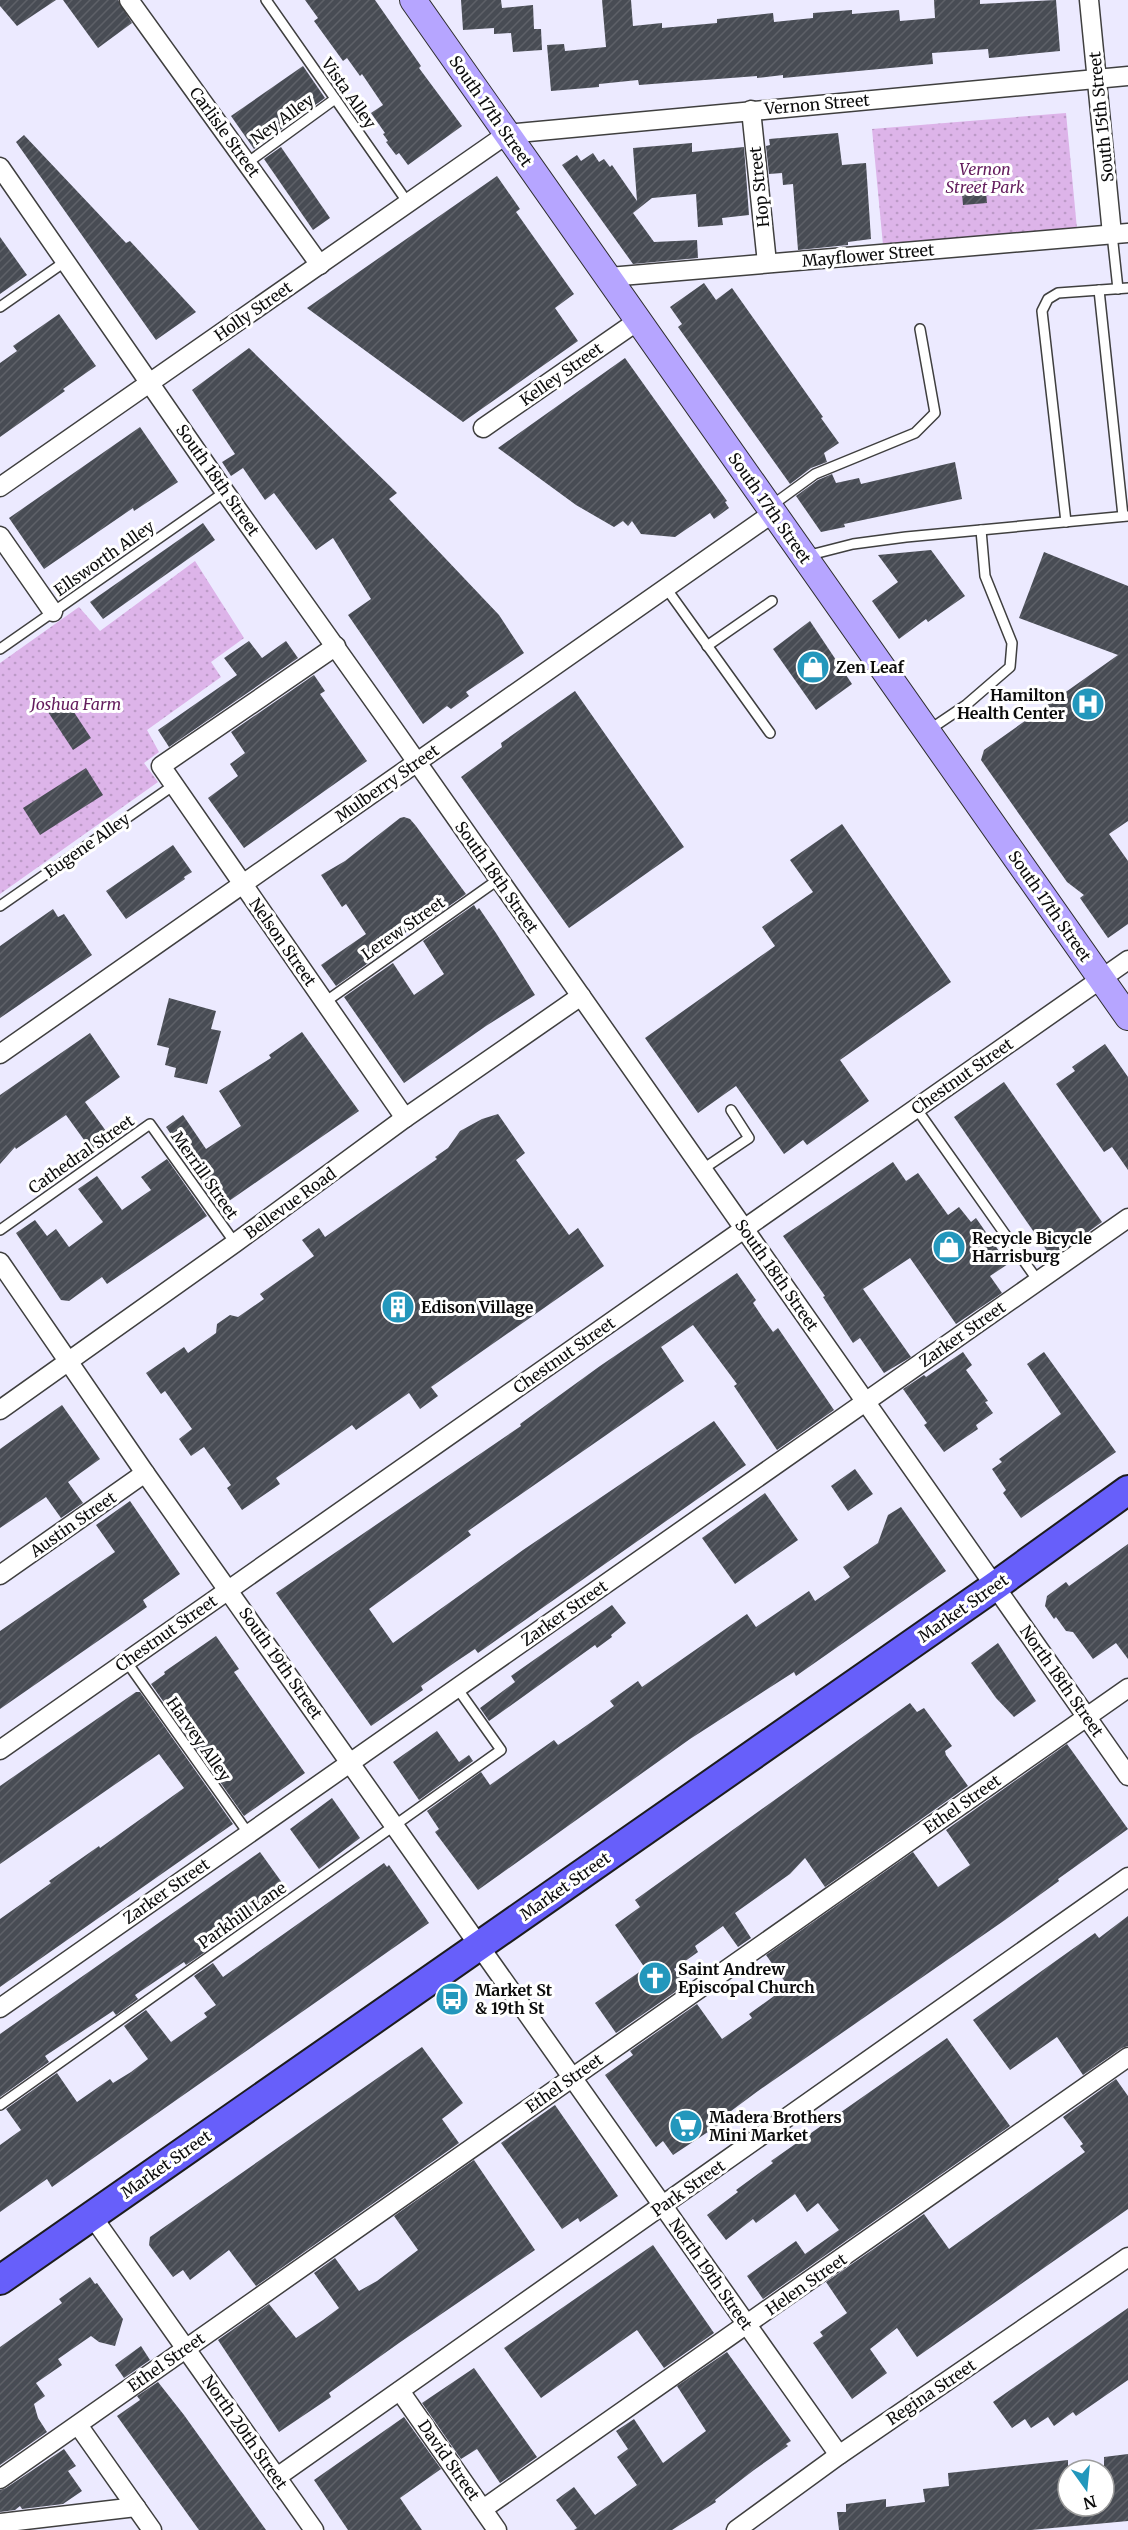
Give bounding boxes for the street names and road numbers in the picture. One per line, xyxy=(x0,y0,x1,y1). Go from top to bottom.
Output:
street label: South 15th Street xyxy=(1084,50,1118,183)
street label: South 17th Street xyxy=(445,52,537,171)
street label: Vista Alley xyxy=(317,53,381,133)
street label: Carlisle Street xyxy=(186,83,265,182)
street label: Ney Alley xyxy=(247,89,318,148)
street label: Vernon Street xyxy=(763,89,871,119)
street label: Hop Street xyxy=(745,145,773,228)
street label: Mayflower Street xyxy=(801,239,936,271)
street label: Holly Street xyxy=(210,276,296,345)
street label: Kelley Street xyxy=(516,338,607,410)
street label: South 18th Street xyxy=(172,420,264,540)
street label: South 17th Street xyxy=(724,449,816,568)
street label: Ellsworth Alley xyxy=(50,516,158,600)
street label: Mulberry Street xyxy=(331,739,443,826)
street label: Eugene Alley xyxy=(40,808,134,882)
street label: South 18th Street xyxy=(451,817,543,937)
street label: South 17th Street xyxy=(1004,847,1096,966)
street label: Lerew Street xyxy=(358,892,449,964)
street label: Nelson Street xyxy=(245,894,321,990)
street label: Chestnut Street xyxy=(907,1033,1017,1118)
street label: Cathedral Street xyxy=(24,1110,138,1198)
street label: Merrill Street xyxy=(167,1127,243,1224)
street label: Bellevue Road xyxy=(240,1163,340,1243)
street label: South 18th Street xyxy=(731,1215,823,1335)
street label: Zarker Street xyxy=(915,1296,1010,1371)
street label: Chestnut Street xyxy=(509,1312,619,1397)
street label: Austin Street xyxy=(25,1487,121,1562)
street label: Market Street xyxy=(914,1569,1012,1646)
street label: Zarker Street xyxy=(517,1575,612,1650)
street label: Chestnut Street xyxy=(111,1590,221,1675)
street label: South 19th Street xyxy=(235,1603,327,1723)
street label: North 18th Street xyxy=(1016,1621,1108,1741)
street label: Harvey Alley xyxy=(163,1693,236,1786)
street label: Ethel Street xyxy=(920,1770,1005,1838)
street label: Market Street xyxy=(516,1847,614,1924)
street label: Zarker Street xyxy=(119,1853,214,1928)
street label: Parkhill Lane xyxy=(194,1877,290,1953)
street label: Ethel Street xyxy=(522,2049,607,2117)
street label: Market Street xyxy=(117,2125,215,2202)
street label: Park Street xyxy=(647,2155,729,2221)
street label: North 19th Street xyxy=(665,2214,757,2334)
street label: Helen Street xyxy=(762,2248,851,2319)
street label: Ethel Street xyxy=(124,2328,209,2396)
street label: Regina Street xyxy=(883,2354,980,2429)
street label: North 20th Street xyxy=(198,2371,292,2494)
street label: David Street xyxy=(414,2416,485,2505)

